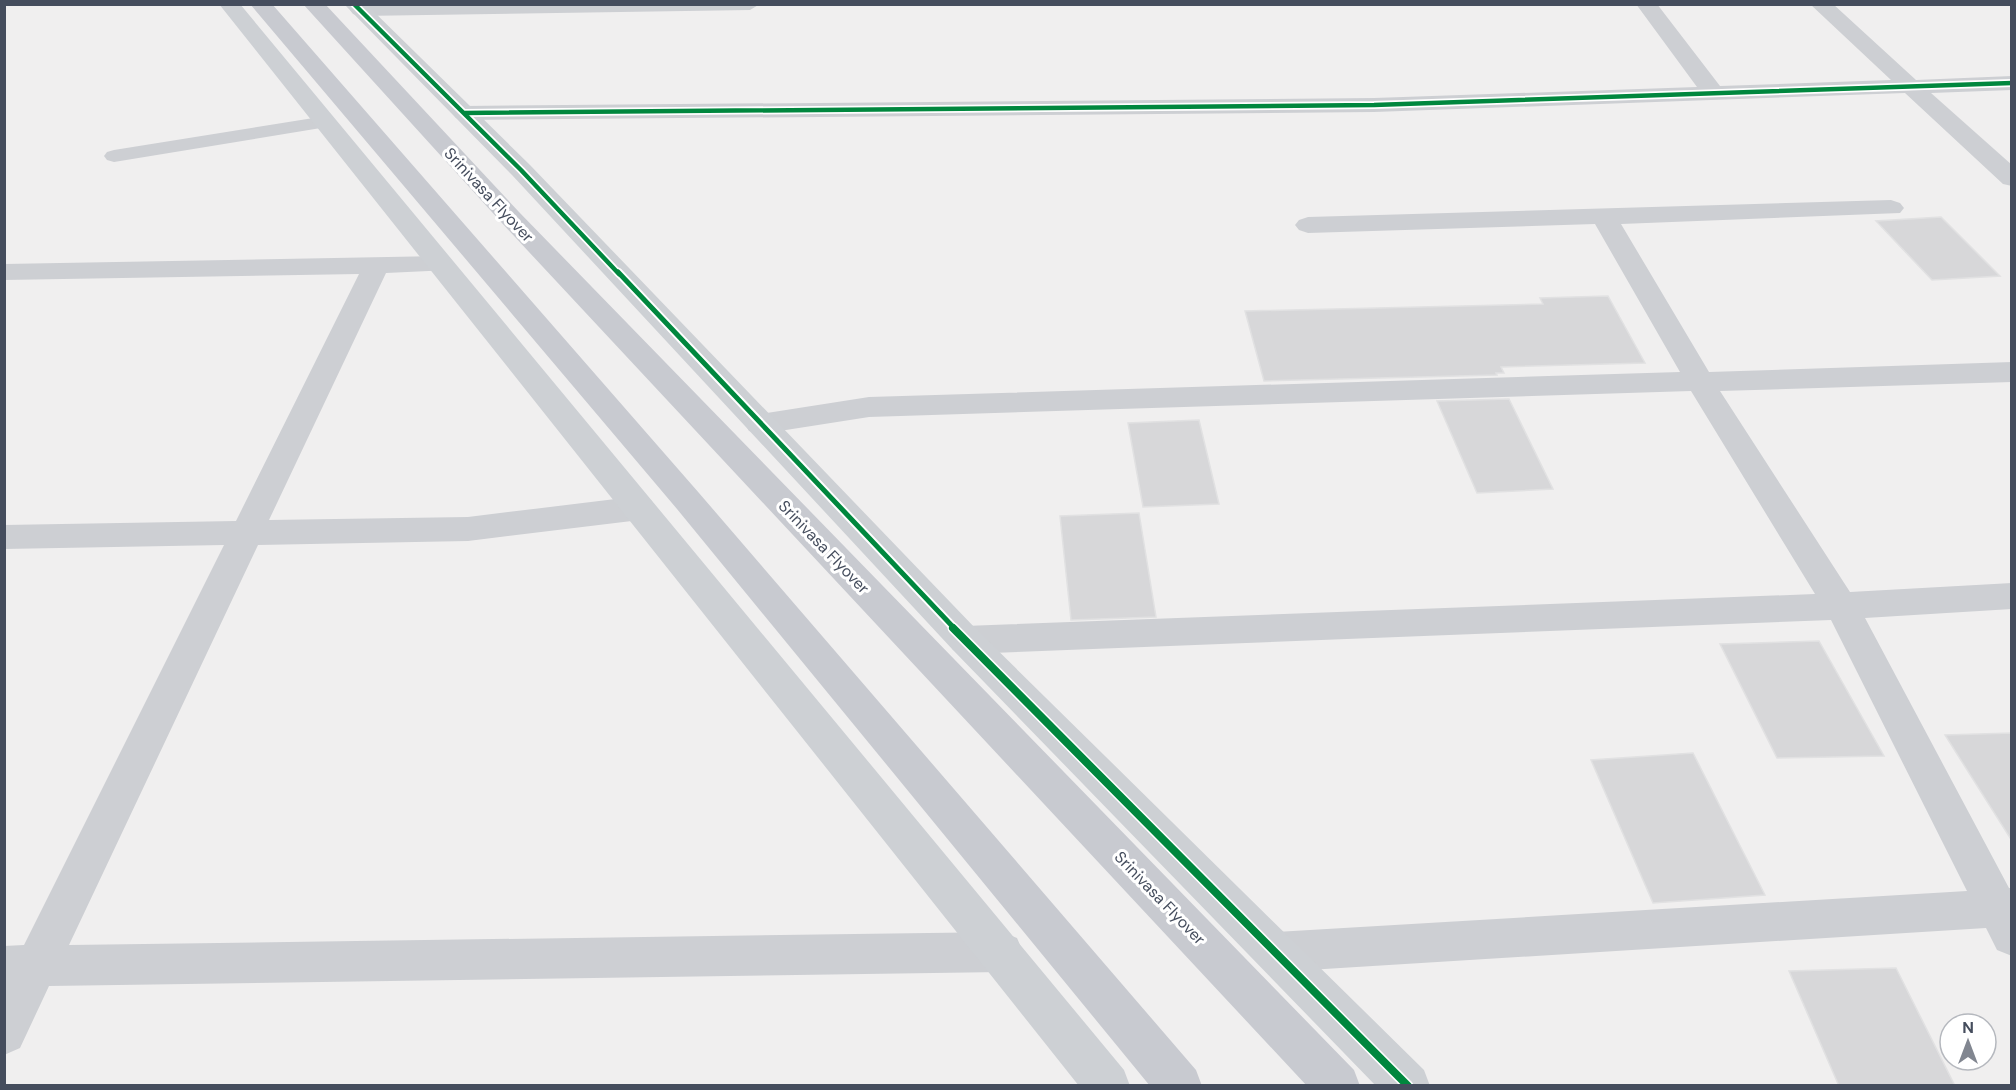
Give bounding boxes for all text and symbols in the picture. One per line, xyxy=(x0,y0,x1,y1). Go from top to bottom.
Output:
street label: Srinivasa Flyover xyxy=(440,143,538,247)
street label: Srinivasa Flyover xyxy=(774,496,874,598)
street label: Srinivasa Flyover xyxy=(1110,847,1210,949)
north arrow xyxy=(1938,1012,1998,1072)
text: N xyxy=(1962,1017,1974,1038)

